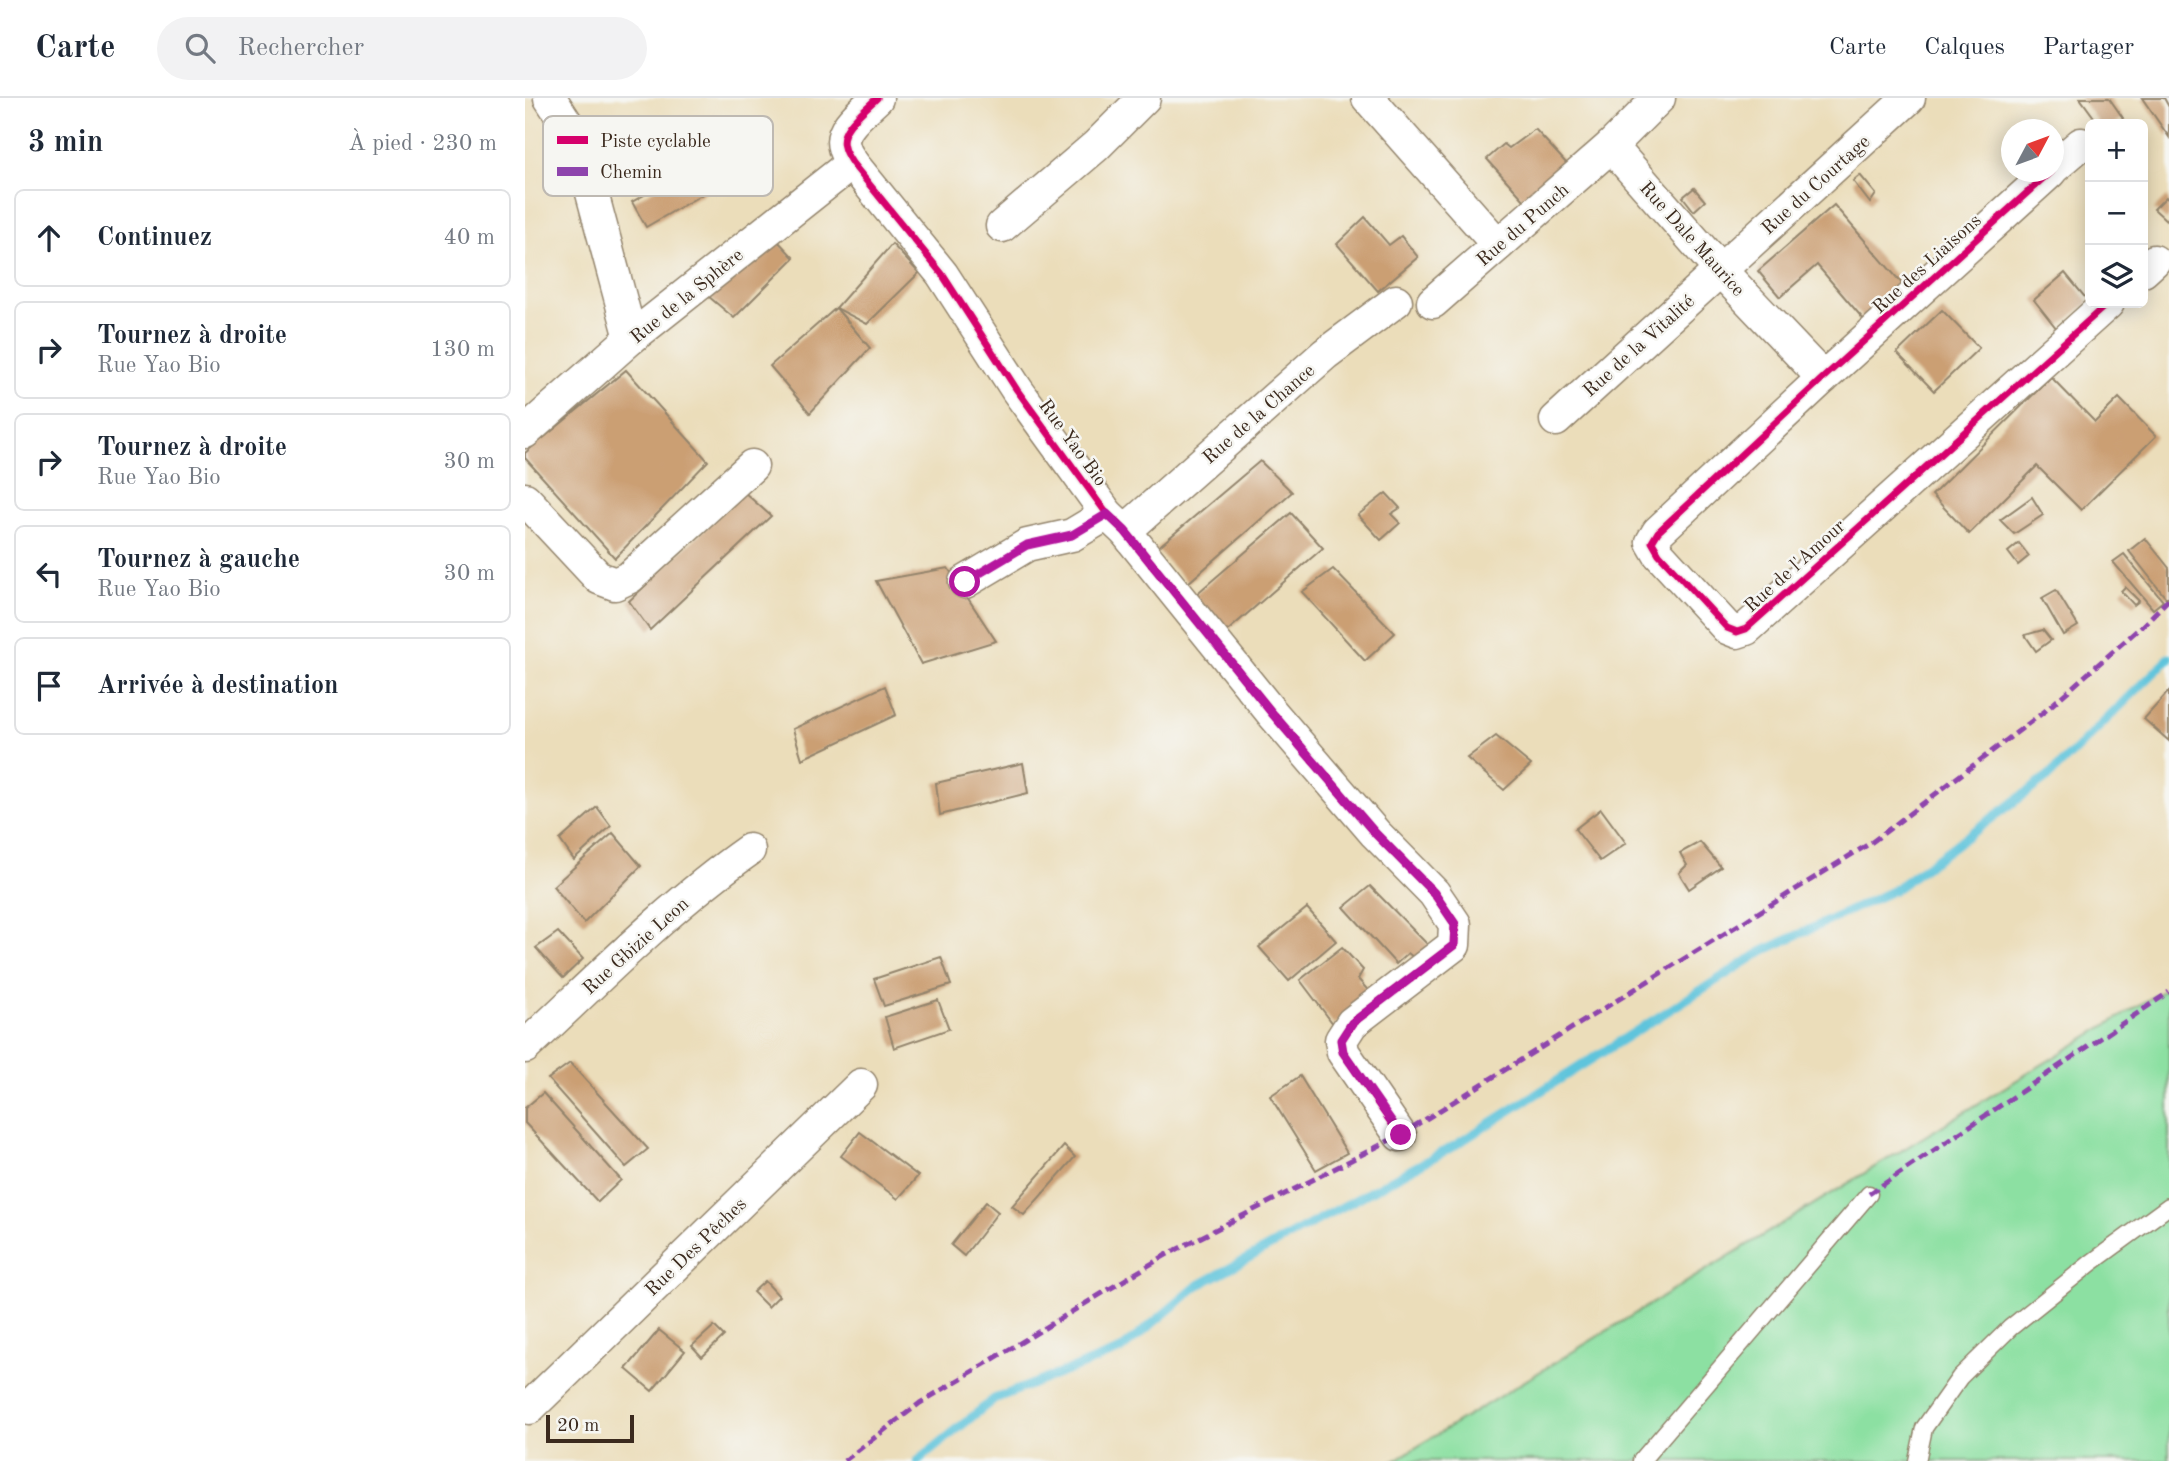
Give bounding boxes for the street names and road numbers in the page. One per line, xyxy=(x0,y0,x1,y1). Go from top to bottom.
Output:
street label: Rue du Courtage xyxy=(1759,133,1874,239)
street label: Rue Dale Maurice xyxy=(1635,179,1747,301)
street label: Rue du Punch xyxy=(1474,181,1573,271)
street label: Rue des Liaisons xyxy=(1870,211,1986,318)
street label: Rue de la Sphère xyxy=(628,246,748,348)
street label: Rue de la Vitalité xyxy=(1580,292,1699,402)
street label: Rue de la Chance xyxy=(1200,361,1319,468)
street label: Rue Yao Bio xyxy=(1034,397,1110,490)
street label: Rue de l'Amour xyxy=(1742,517,1850,617)
street label: Rue Gbizie Leon xyxy=(580,895,693,999)
street label: Rue Des Pêches xyxy=(643,1195,751,1301)

